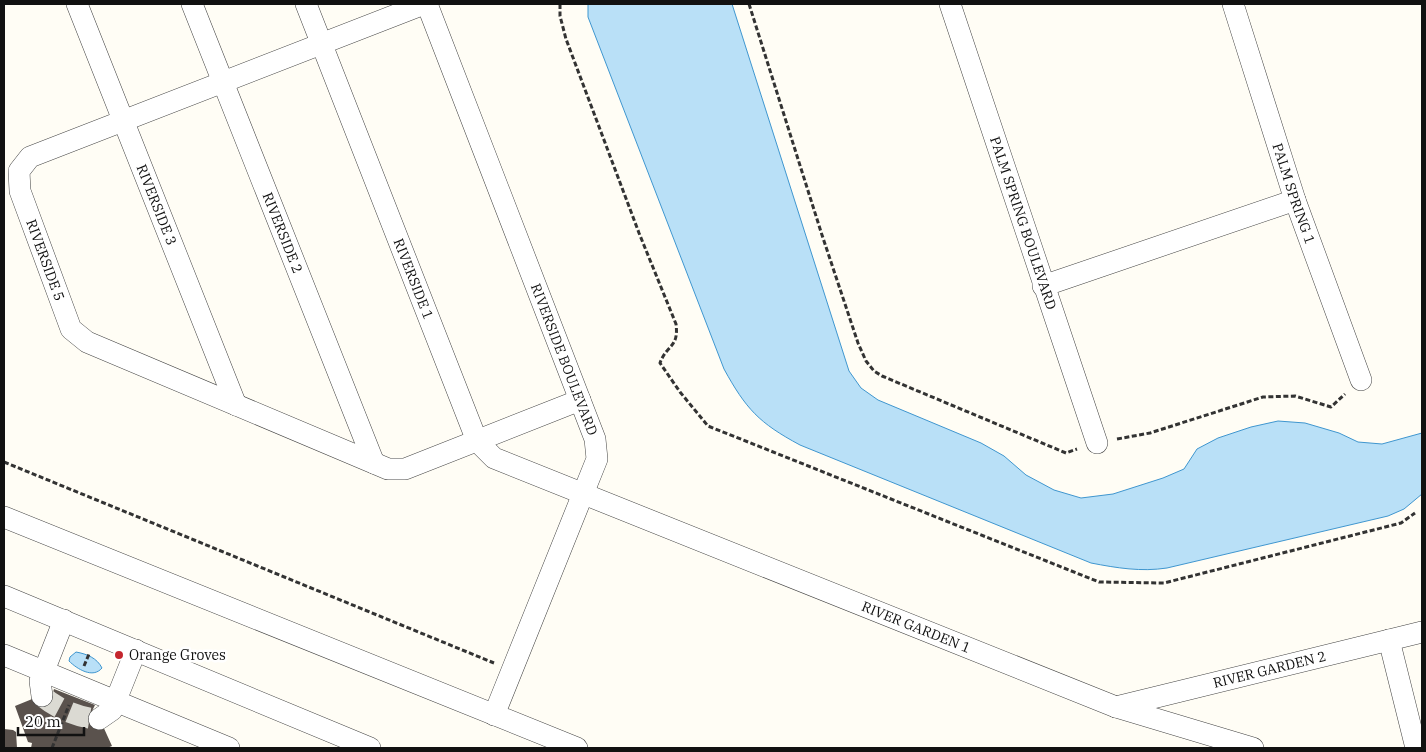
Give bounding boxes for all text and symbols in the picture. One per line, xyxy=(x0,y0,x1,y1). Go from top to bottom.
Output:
street label: PALM SPRING BOULEVARD xyxy=(986,134,1061,312)
street label: PALM SPRING 1 xyxy=(1269,141,1319,246)
street label: RIVERSIDE 3 xyxy=(132,162,181,248)
street label: RIVERSIDE 2 xyxy=(259,190,307,276)
street label: RIVERSIDE 5 xyxy=(22,217,69,303)
street label: RIVERSIDE 1 xyxy=(390,236,437,322)
street label: RIVERSIDE BOULEVARD xyxy=(527,281,602,438)
street label: RIVER GARDEN 1 xyxy=(859,597,973,657)
place label: Orange Groves xyxy=(129,646,226,664)
street label: RIVER GARDEN 2 xyxy=(1211,647,1328,692)
marker: Orange Groves xyxy=(113,649,125,661)
scale bar xyxy=(18,704,84,736)
text: 20 m xyxy=(25,712,61,731)

